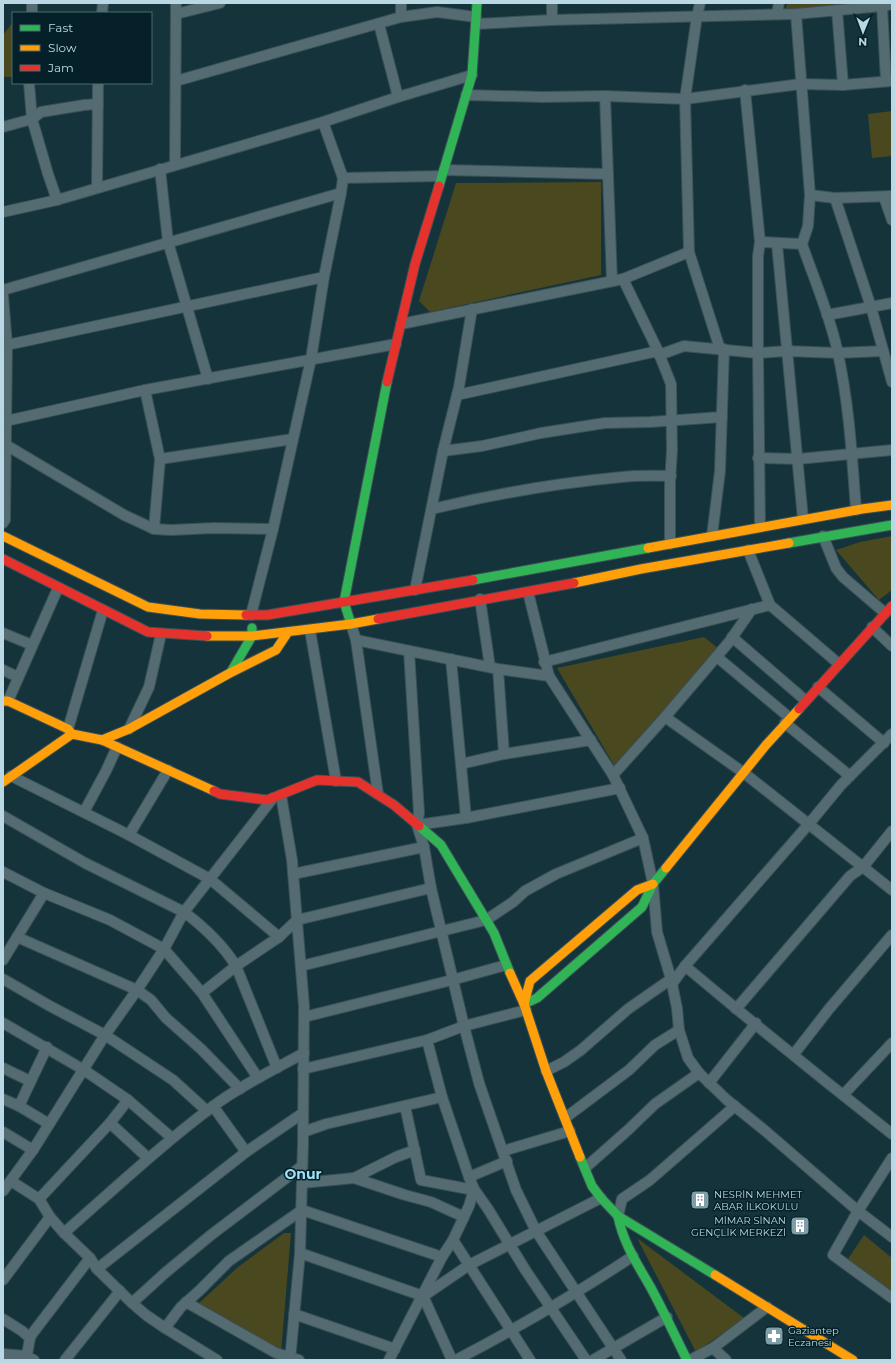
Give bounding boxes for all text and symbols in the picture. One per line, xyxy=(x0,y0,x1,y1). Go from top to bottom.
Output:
legend xyxy=(12,12,152,84)
north arrow xyxy=(843,12,883,52)
text: Fast xyxy=(48,20,73,35)
text: N xyxy=(858,35,867,49)
text: Slow xyxy=(48,40,77,55)
text: Jam xyxy=(47,60,74,75)
district label: Onur xyxy=(284,1165,322,1183)
place label: NESRİN MEHMET ABAR İLKOKULU xyxy=(714,1188,803,1213)
building icon: NESRİN MEHMET ABAR İLKOKULU xyxy=(689,1189,711,1211)
place label: MİMAR SİNAN GENÇLİK MERKEZİ xyxy=(691,1214,786,1239)
building icon: MİMAR SİNAN GENÇLİK MERKEZİ xyxy=(789,1215,811,1237)
place label: Gaziantep Eczanesi xyxy=(788,1324,839,1349)
pharmacy icon: Gaziantep Eczanesi xyxy=(763,1325,785,1347)

